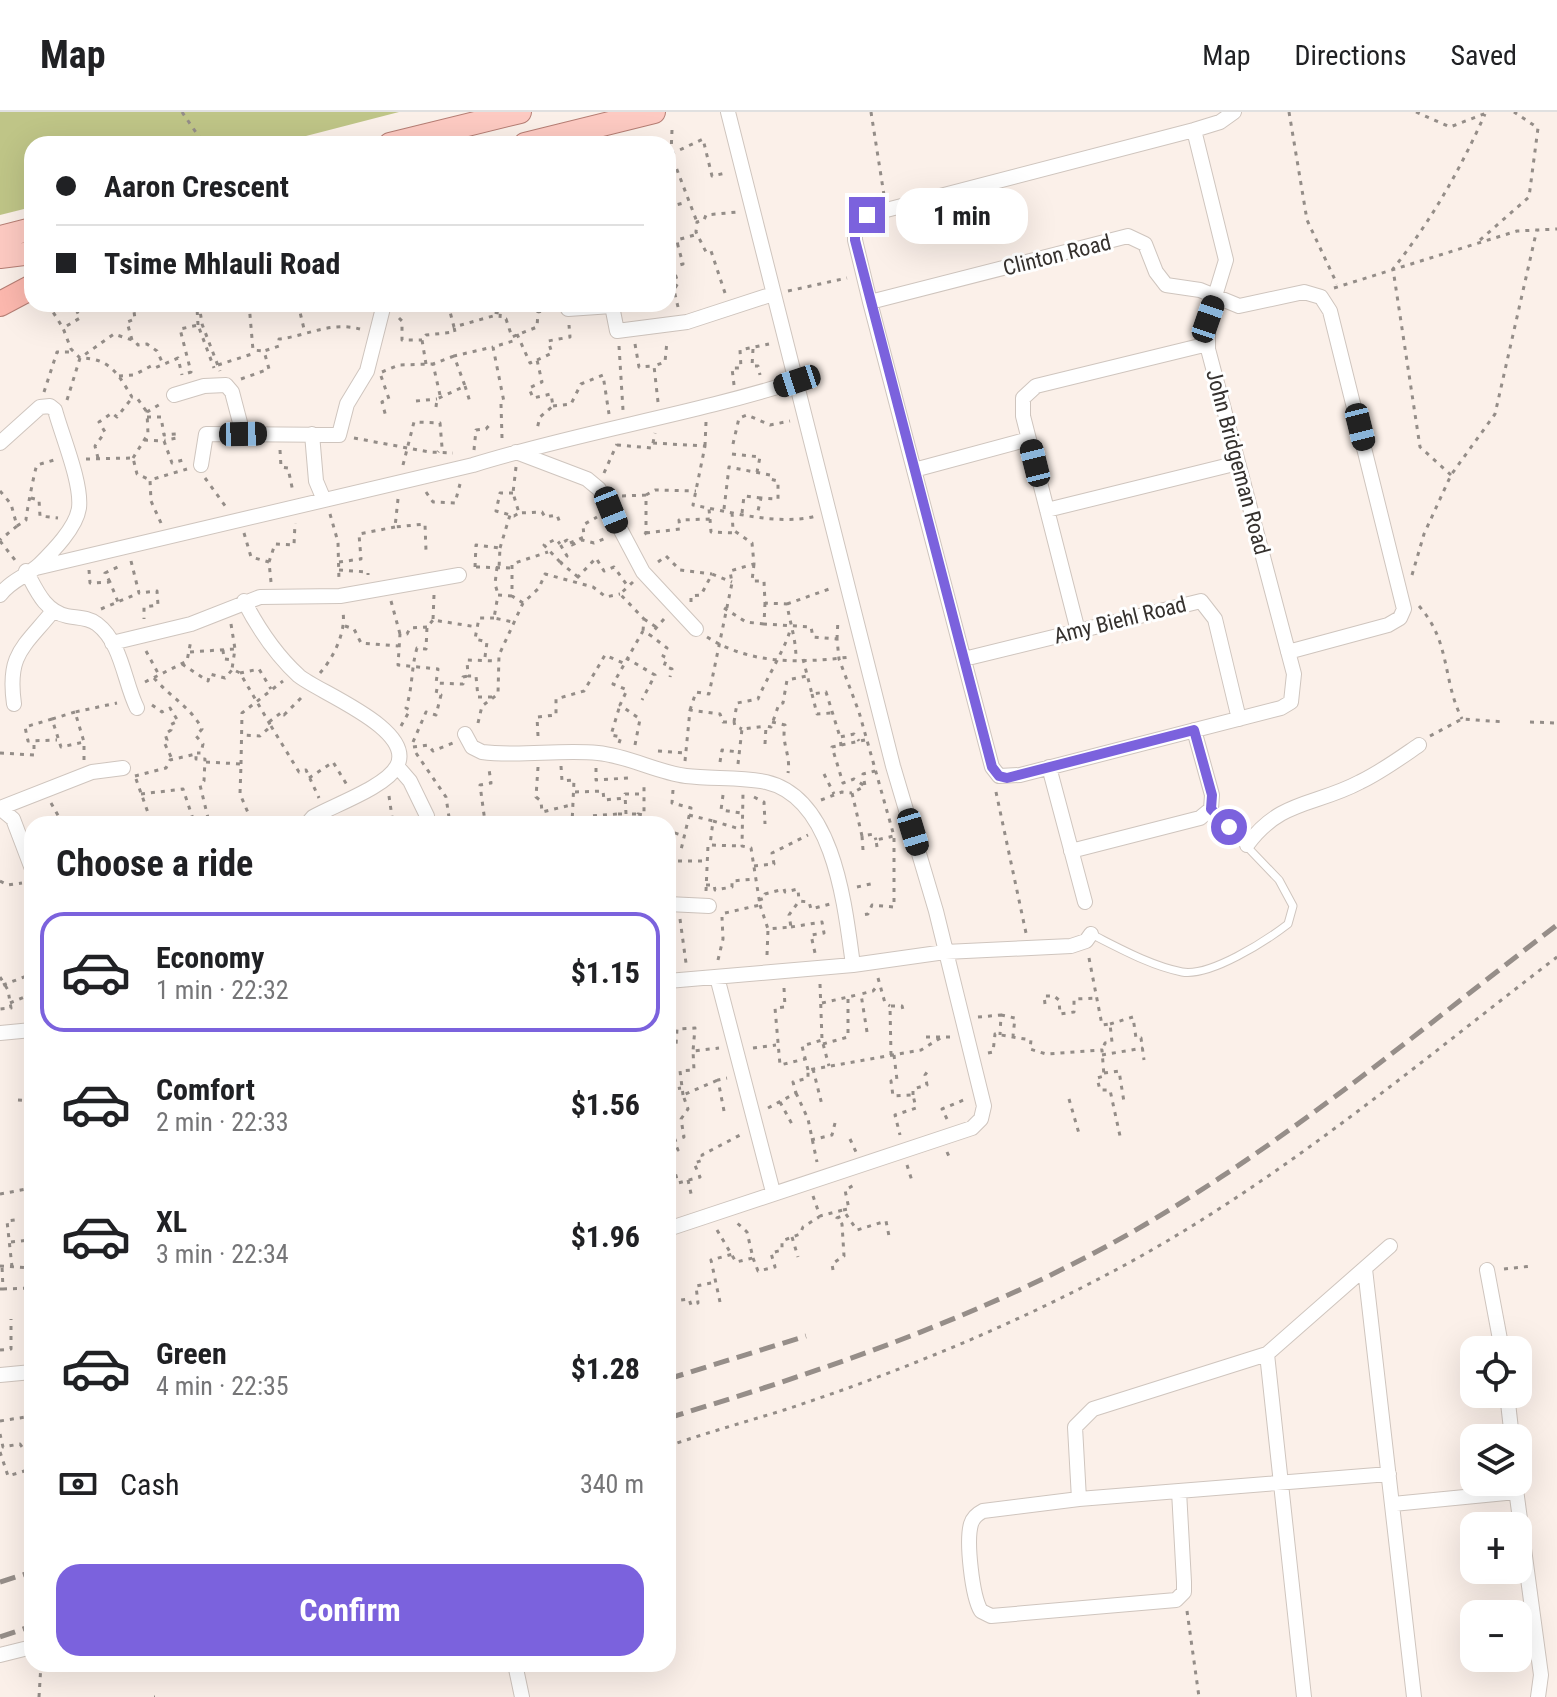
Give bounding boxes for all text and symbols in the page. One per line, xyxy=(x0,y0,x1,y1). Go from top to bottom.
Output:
text: Map xyxy=(40,33,106,77)
text: Map xyxy=(1202,39,1251,72)
text: Directions xyxy=(1295,39,1406,72)
text: Saved xyxy=(1450,39,1517,72)
text: Aaron Crescent xyxy=(104,169,289,204)
callout: 1 min xyxy=(895,187,1027,243)
route end xyxy=(849,197,885,233)
text: 1 min xyxy=(933,201,991,231)
street label: Clinton Road xyxy=(1000,230,1114,280)
text: Tsime Mhlauli Road xyxy=(104,246,340,281)
car xyxy=(1189,292,1227,346)
car xyxy=(770,362,824,400)
street label: John Bridgeman Road xyxy=(1201,367,1275,557)
car xyxy=(1343,401,1377,453)
car xyxy=(219,422,267,446)
car xyxy=(1018,437,1052,489)
car xyxy=(591,483,631,537)
street label: Amy Biehl Road xyxy=(1051,591,1189,649)
car xyxy=(895,806,931,858)
route start xyxy=(1211,809,1247,845)
text: Choose a ride xyxy=(56,843,253,885)
icon: car xyxy=(60,936,132,1008)
text: Economy xyxy=(156,940,264,975)
text: $1.15 xyxy=(571,955,640,990)
text: 1 min · 22:32 xyxy=(156,975,289,1005)
icon: car xyxy=(60,1068,132,1140)
text: Comfort xyxy=(156,1072,255,1107)
text: $1.56 xyxy=(571,1087,640,1122)
text: 2 min · 22:33 xyxy=(156,1107,289,1137)
icon: car xyxy=(60,1200,132,1272)
text: XL xyxy=(156,1204,187,1239)
text: $1.96 xyxy=(571,1219,640,1254)
text: 3 min · 22:34 xyxy=(156,1239,289,1269)
icon: car xyxy=(60,1332,132,1404)
text: Green xyxy=(156,1336,227,1371)
map controls xyxy=(1460,1336,1532,1672)
button: locate xyxy=(1460,1336,1532,1408)
text: $1.28 xyxy=(571,1351,640,1386)
text: 4 min · 22:35 xyxy=(156,1371,289,1401)
button: layers xyxy=(1460,1424,1532,1496)
icon: cash xyxy=(56,1462,100,1506)
text: Cash xyxy=(120,1467,180,1502)
text: 340 m xyxy=(580,1469,644,1499)
button: + xyxy=(1460,1512,1532,1584)
button: Confirm xyxy=(56,1564,644,1656)
button: − xyxy=(1460,1600,1532,1672)

